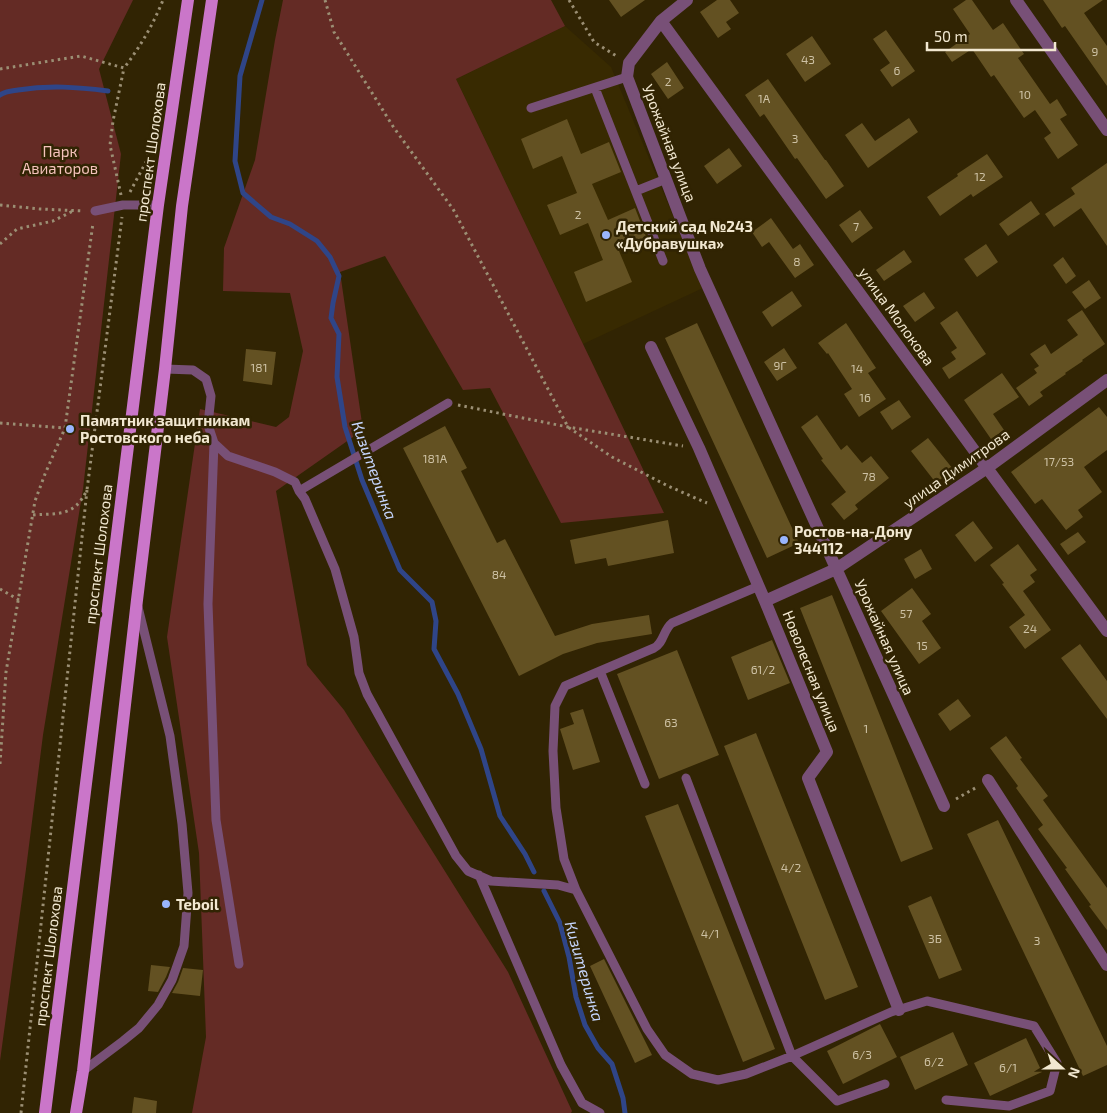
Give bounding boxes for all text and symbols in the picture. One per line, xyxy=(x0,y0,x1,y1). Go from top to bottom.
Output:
scale bar xyxy=(927,20,1054,52)
text: 50 m xyxy=(934,27,968,45)
house number: 9 xyxy=(1092,44,1099,58)
house number: 43 xyxy=(801,52,815,66)
house number: 6 xyxy=(894,63,901,77)
house number: 2 xyxy=(665,74,672,88)
street label: проспект Шолохова xyxy=(131,81,169,223)
street label: Урожайная улица xyxy=(638,82,701,205)
house number: 10 xyxy=(1019,87,1031,101)
house number: 1А xyxy=(758,91,771,105)
house number: 3 xyxy=(792,131,798,145)
park label: Парк Авиаторов xyxy=(22,142,98,177)
house number: 12 xyxy=(974,169,986,183)
house number: 2 xyxy=(575,207,582,221)
place label: Детский сад №243 «Дубравушка» xyxy=(616,217,753,252)
house number: 7 xyxy=(853,219,859,233)
marker: Детский сад №243 «Дубравушка» xyxy=(600,229,612,241)
house number: 8 xyxy=(793,254,801,268)
street label: улица Молокова xyxy=(855,263,939,369)
house number: 9Г xyxy=(773,358,787,372)
house number: 181 xyxy=(251,360,267,374)
house number: 14 xyxy=(851,361,863,375)
house number: 16 xyxy=(859,390,871,404)
place label: Памятник защитникам Ростовского неба xyxy=(80,411,250,446)
water label: Кизитеринка xyxy=(348,418,402,522)
marker: Памятник защитникам Ростовского неба xyxy=(64,423,76,435)
street label: улица Димитрова xyxy=(899,425,1013,512)
house number: 181А xyxy=(423,451,448,465)
house number: 17/53 xyxy=(1044,454,1074,468)
house number: 78 xyxy=(862,469,876,483)
street label: проспект Шолохова xyxy=(80,483,116,625)
place label: Ростов-на-Дону 344112 xyxy=(794,522,913,557)
marker: Ростов-на-Дону 344112 xyxy=(778,534,790,546)
house number: 84 xyxy=(492,567,506,581)
street label: Урожайная улица xyxy=(851,576,919,698)
house number: 57 xyxy=(900,606,912,620)
street label: Новолесная улица xyxy=(778,608,845,735)
house number: 24 xyxy=(1023,621,1037,635)
house number: 15 xyxy=(916,638,928,652)
house number: 61/2 xyxy=(751,662,776,676)
house number: 63 xyxy=(664,715,678,729)
house number: 1 xyxy=(864,721,868,735)
house number: 4/2 xyxy=(781,860,801,874)
street label: проспект Шолохова xyxy=(30,885,66,1027)
place label: Teboil xyxy=(176,895,219,913)
marker: Teboil xyxy=(160,898,172,910)
water label: Кизитеринка xyxy=(562,919,608,1023)
house number: 4/1 xyxy=(701,926,719,940)
house number: 3Б xyxy=(928,931,942,945)
house number: 3 xyxy=(1034,933,1040,947)
north arrow xyxy=(1037,1043,1087,1093)
house number: 6/3 xyxy=(852,1047,872,1061)
house number: 6/2 xyxy=(924,1054,944,1068)
house number: 6/1 xyxy=(999,1060,1017,1074)
text: N xyxy=(1065,1065,1084,1081)

